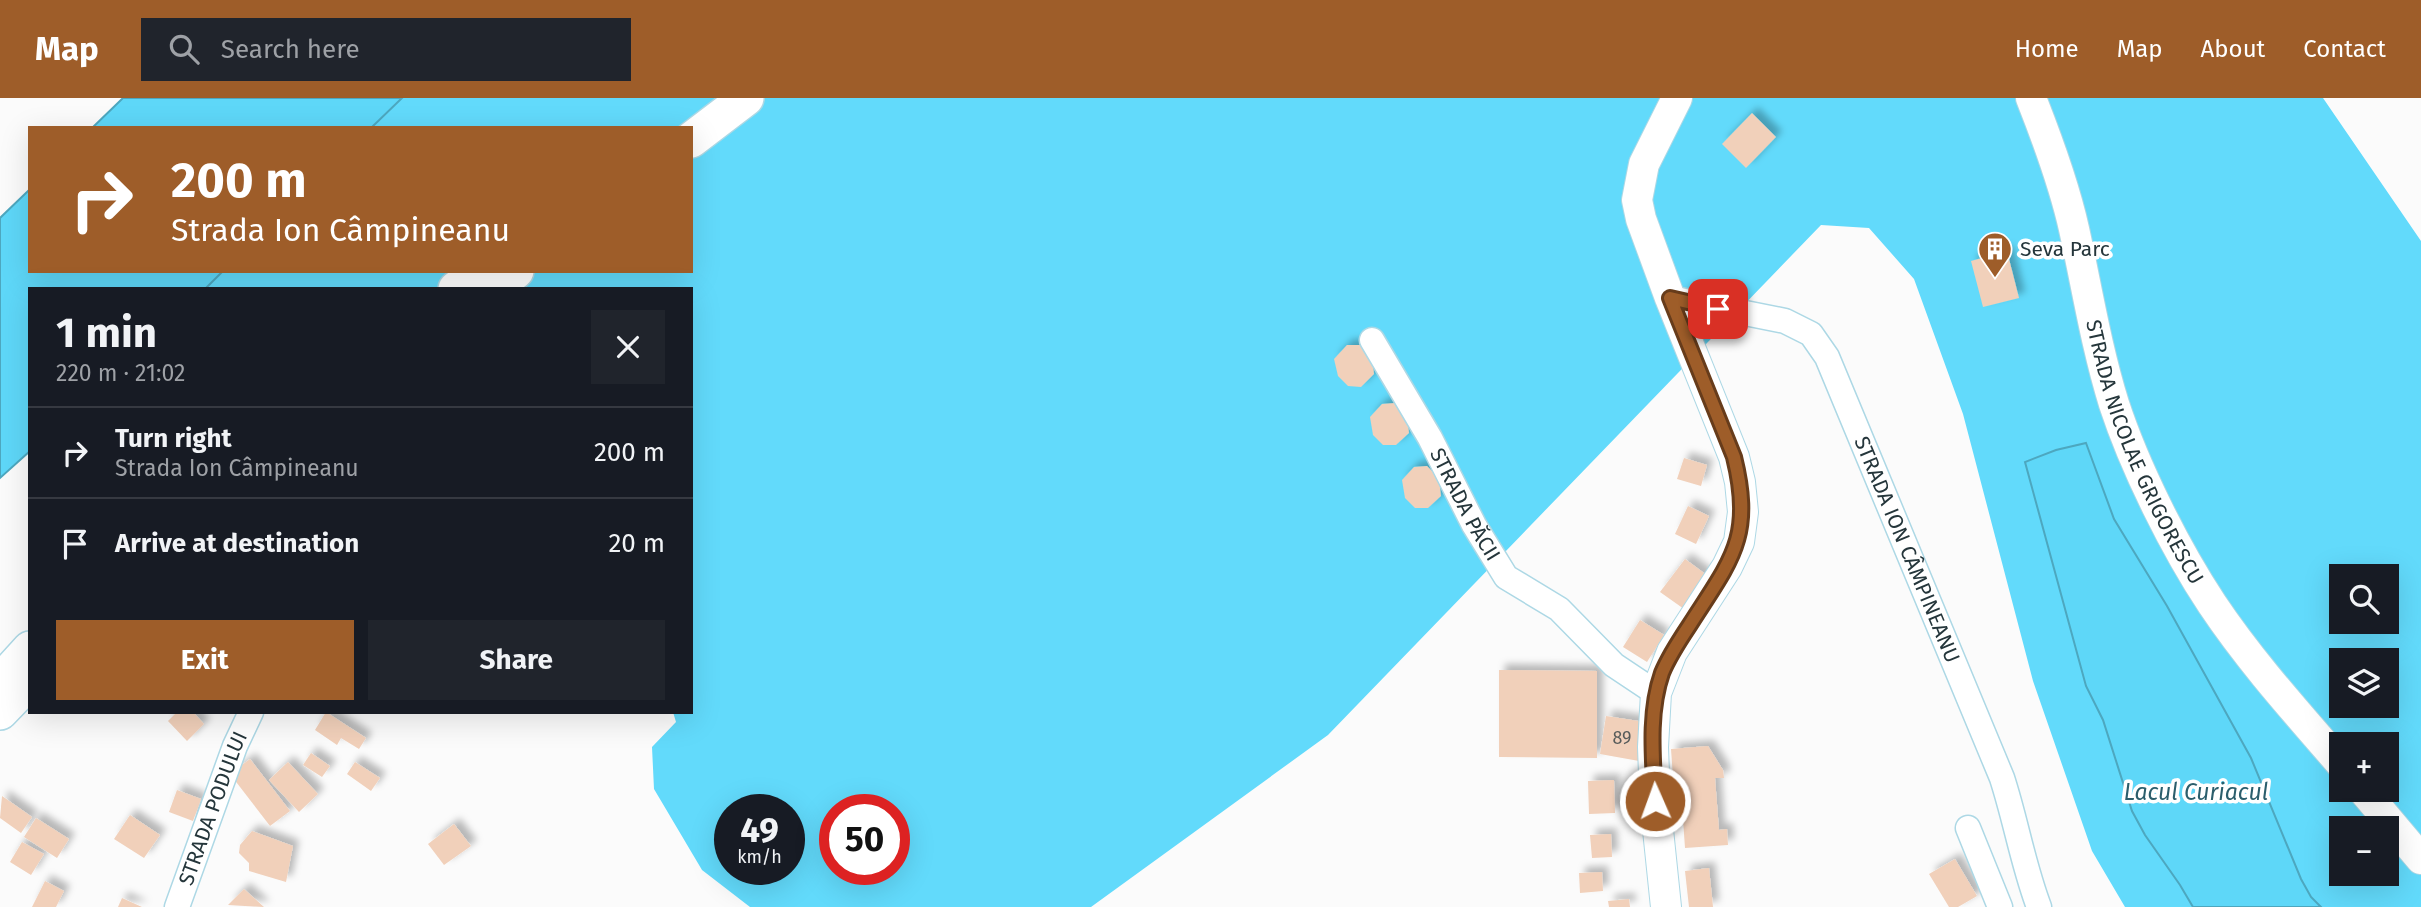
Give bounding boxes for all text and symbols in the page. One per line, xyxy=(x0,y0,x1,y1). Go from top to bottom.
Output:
search box xyxy=(141,18,631,81)
text: Map xyxy=(35,29,99,69)
icon: search xyxy=(165,30,203,68)
text: Search here xyxy=(221,34,360,65)
text: Home xyxy=(2015,35,2079,63)
text: Map xyxy=(2117,35,2163,63)
text: About xyxy=(2201,35,2265,63)
text: Contact xyxy=(2303,35,2386,63)
text: 200 m xyxy=(171,151,307,210)
icon: right xyxy=(56,154,147,245)
text: Strada Ion Câmpineanu xyxy=(171,211,510,249)
building icon: Seva Parc xyxy=(1976,230,2014,279)
place label: Seva Parc xyxy=(2020,236,2110,262)
pin xyxy=(1688,279,1748,339)
icon: arrive xyxy=(1699,290,1737,328)
text: 1 min xyxy=(56,308,157,358)
button: close xyxy=(591,310,665,384)
street label: STRADA NICOLAE GRIGORESCU xyxy=(2080,317,2209,589)
text: 220 m · 21:02 xyxy=(56,359,185,387)
text: Turn right xyxy=(115,423,232,454)
street label: STRADA ION CÂMPINEANU xyxy=(1849,433,1966,667)
icon: right xyxy=(56,434,94,472)
text: 200 m xyxy=(594,437,665,468)
street label: STRADA PĂCII xyxy=(1424,444,1506,566)
text: Strada Ion Câmpineanu xyxy=(115,454,359,482)
icon: arrive xyxy=(56,525,94,563)
text: Arrive at destination xyxy=(115,528,359,559)
text: 20 m xyxy=(608,528,665,559)
map controls xyxy=(2329,564,2399,886)
button: search xyxy=(2329,564,2399,634)
button: Exit xyxy=(56,620,354,700)
button: Share xyxy=(368,620,665,700)
button: layers xyxy=(2329,648,2399,718)
street label: STRADA PODULUI xyxy=(173,727,253,889)
house number: 89 xyxy=(1612,727,1632,749)
button: + xyxy=(2329,732,2399,802)
position arrow xyxy=(1618,764,1692,838)
water label: Lacul Curiacul xyxy=(2124,778,2268,806)
speed limit sign: 50 xyxy=(819,794,910,885)
text: 49 xyxy=(740,809,779,851)
button: − xyxy=(2329,816,2399,886)
text: km/h xyxy=(737,846,782,868)

